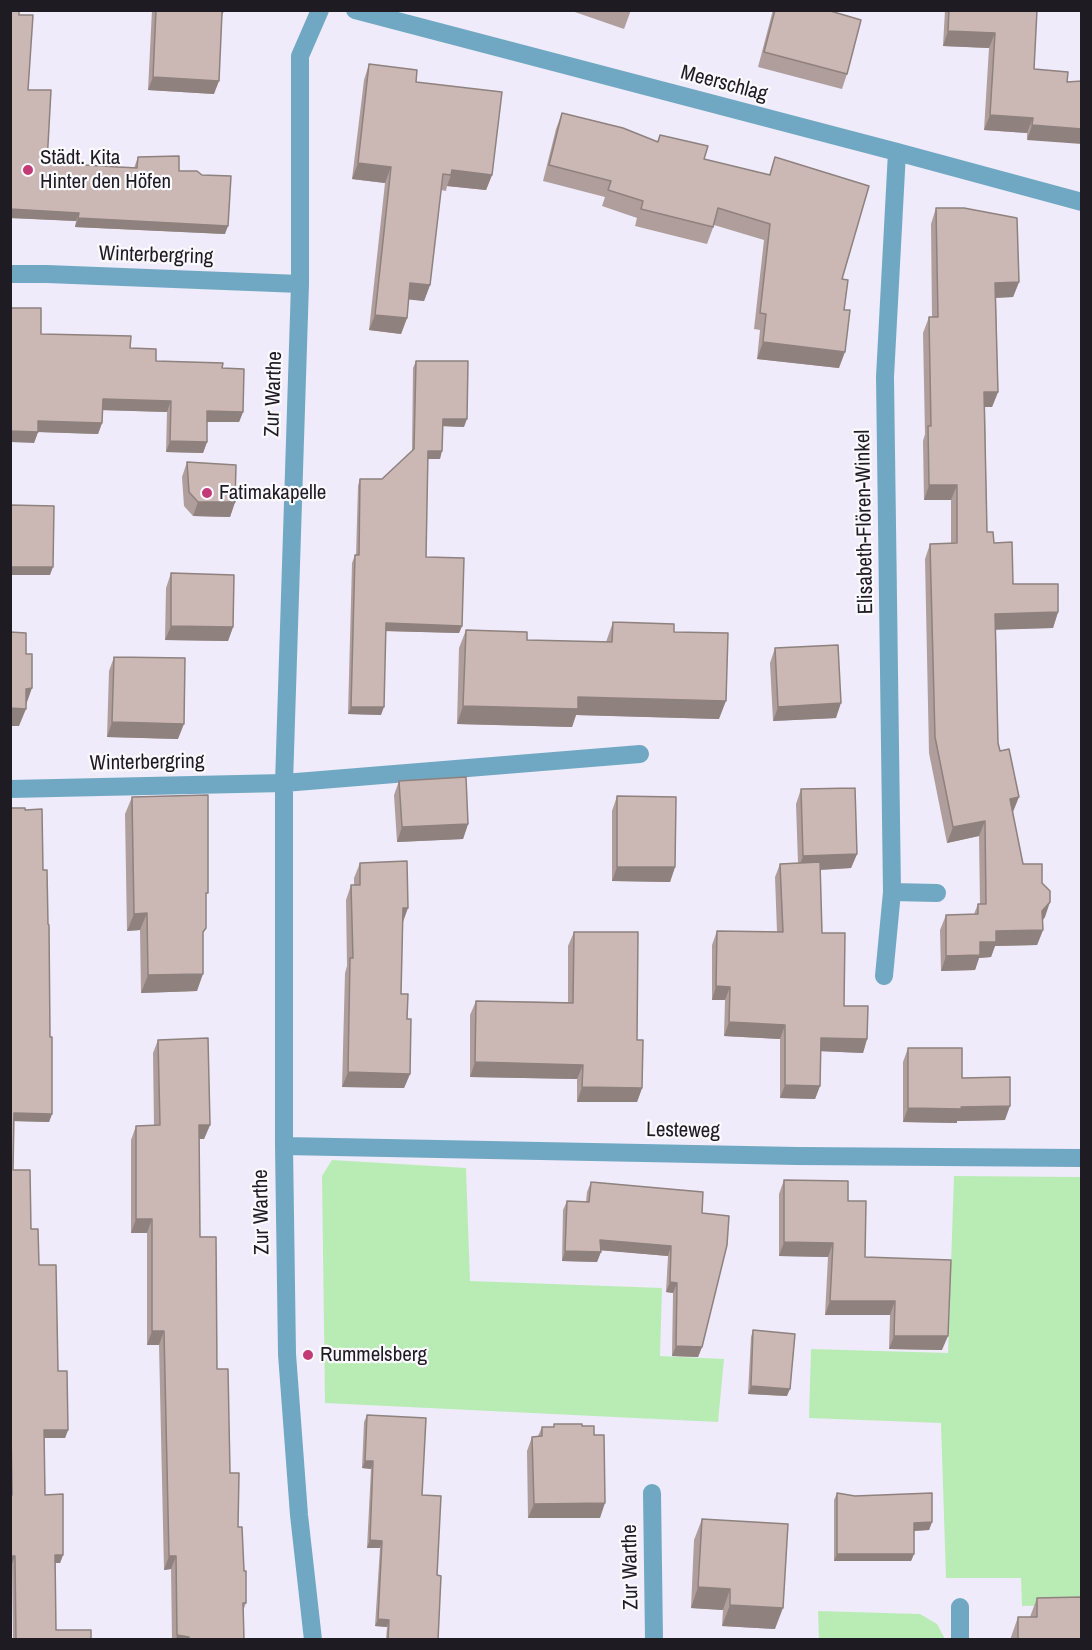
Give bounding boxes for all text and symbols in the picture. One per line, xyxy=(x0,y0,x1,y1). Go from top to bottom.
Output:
street label: Meerschlag xyxy=(678,60,770,108)
place label: Städt. Kita Hinter den Höfen xyxy=(40,145,171,195)
marker: Städt. Kita Hinter den Höfen xyxy=(21,163,35,177)
street label: Winterbergring xyxy=(98,241,214,271)
street label: Zur Warthe xyxy=(260,351,288,437)
street label: Elisabeth-Flören-Winkel xyxy=(851,429,879,615)
place label: Fatimakapelle xyxy=(219,480,326,506)
marker: Fatimakapelle xyxy=(200,486,214,500)
street label: Winterbergring xyxy=(89,749,205,777)
street label: Lesteweg xyxy=(646,1118,720,1144)
street label: Zur Warthe xyxy=(249,1169,275,1255)
place label: Rummelsberg xyxy=(320,1342,427,1368)
marker: Rummelsberg xyxy=(301,1348,315,1362)
street label: Zur Warthe xyxy=(618,1524,644,1610)

